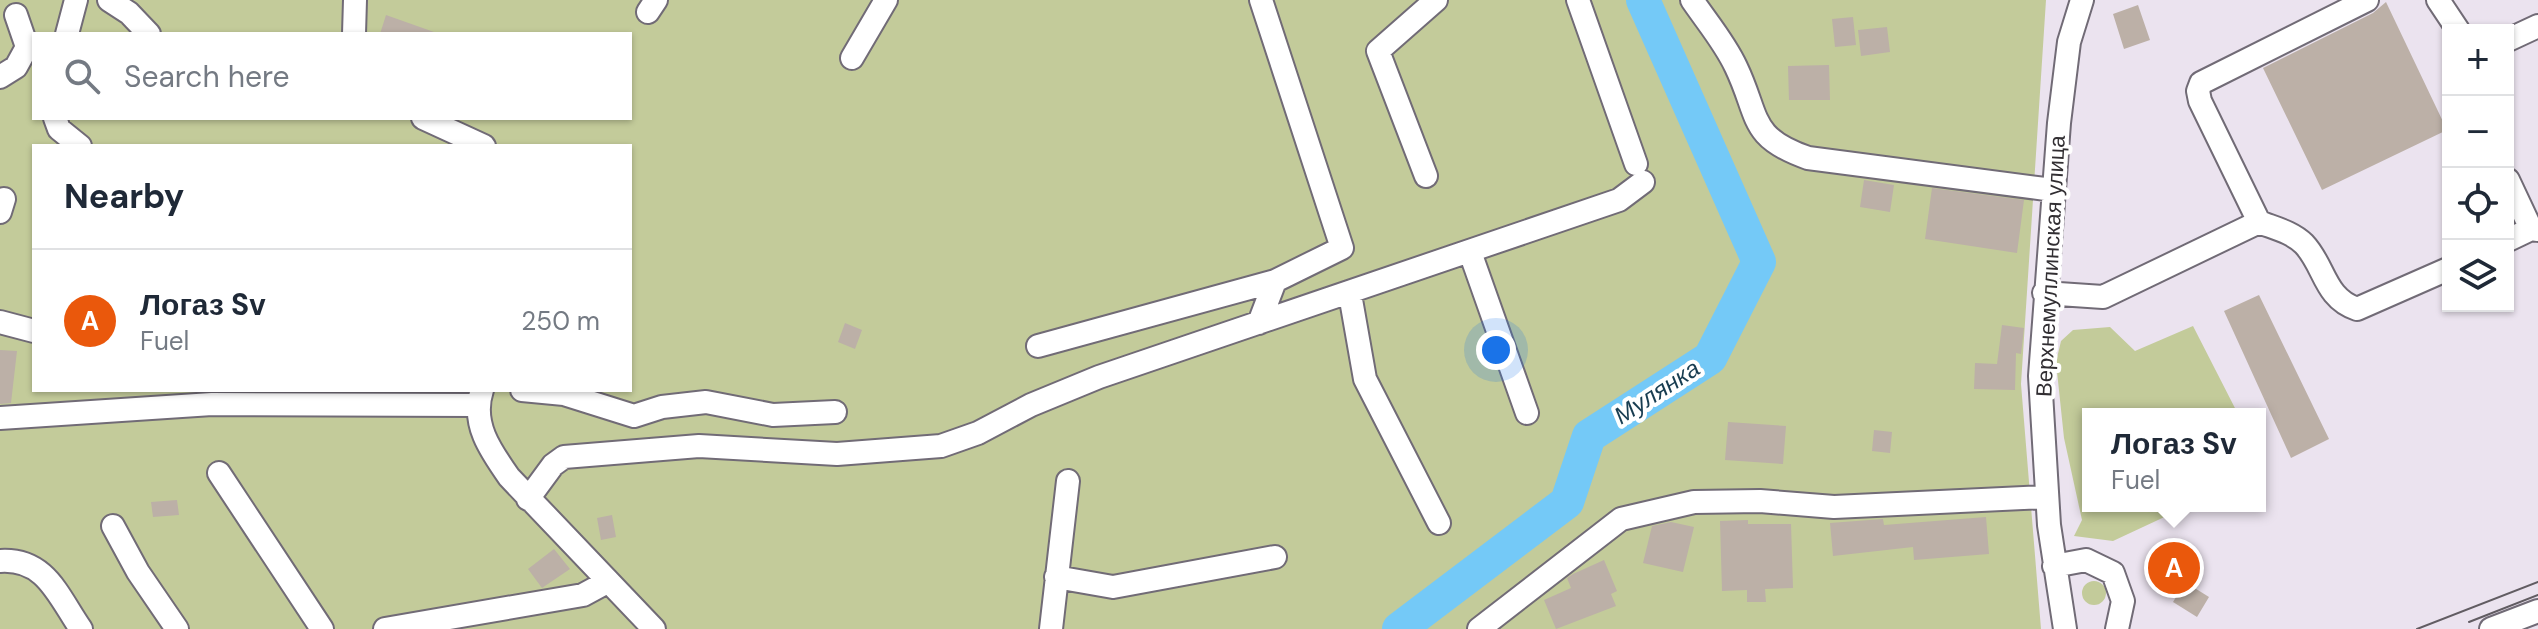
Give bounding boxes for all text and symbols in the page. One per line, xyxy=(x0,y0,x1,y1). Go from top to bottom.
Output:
map controls xyxy=(2442,24,2514,312)
button: + xyxy=(2442,24,2514,96)
search box xyxy=(32,32,632,120)
icon: search xyxy=(60,54,104,98)
text: Search here xyxy=(124,57,290,96)
button: − xyxy=(2442,96,2514,168)
street label: Верхнемуллинская улица xyxy=(2029,134,2072,398)
button: locate xyxy=(2442,168,2514,240)
text: Nearby xyxy=(64,174,184,219)
button: layers xyxy=(2442,240,2514,312)
text: Логаз Sv xyxy=(140,285,266,324)
text: A xyxy=(81,304,99,338)
text: 250 m xyxy=(521,304,600,338)
text: Fuel xyxy=(140,324,189,358)
your location xyxy=(1476,330,1516,370)
water label: Мулянка xyxy=(1608,352,1706,431)
popup xyxy=(2082,408,2266,512)
text: Логаз Sv xyxy=(2111,424,2237,463)
text: Fuel xyxy=(2111,463,2160,497)
pin: A xyxy=(2148,538,2200,598)

